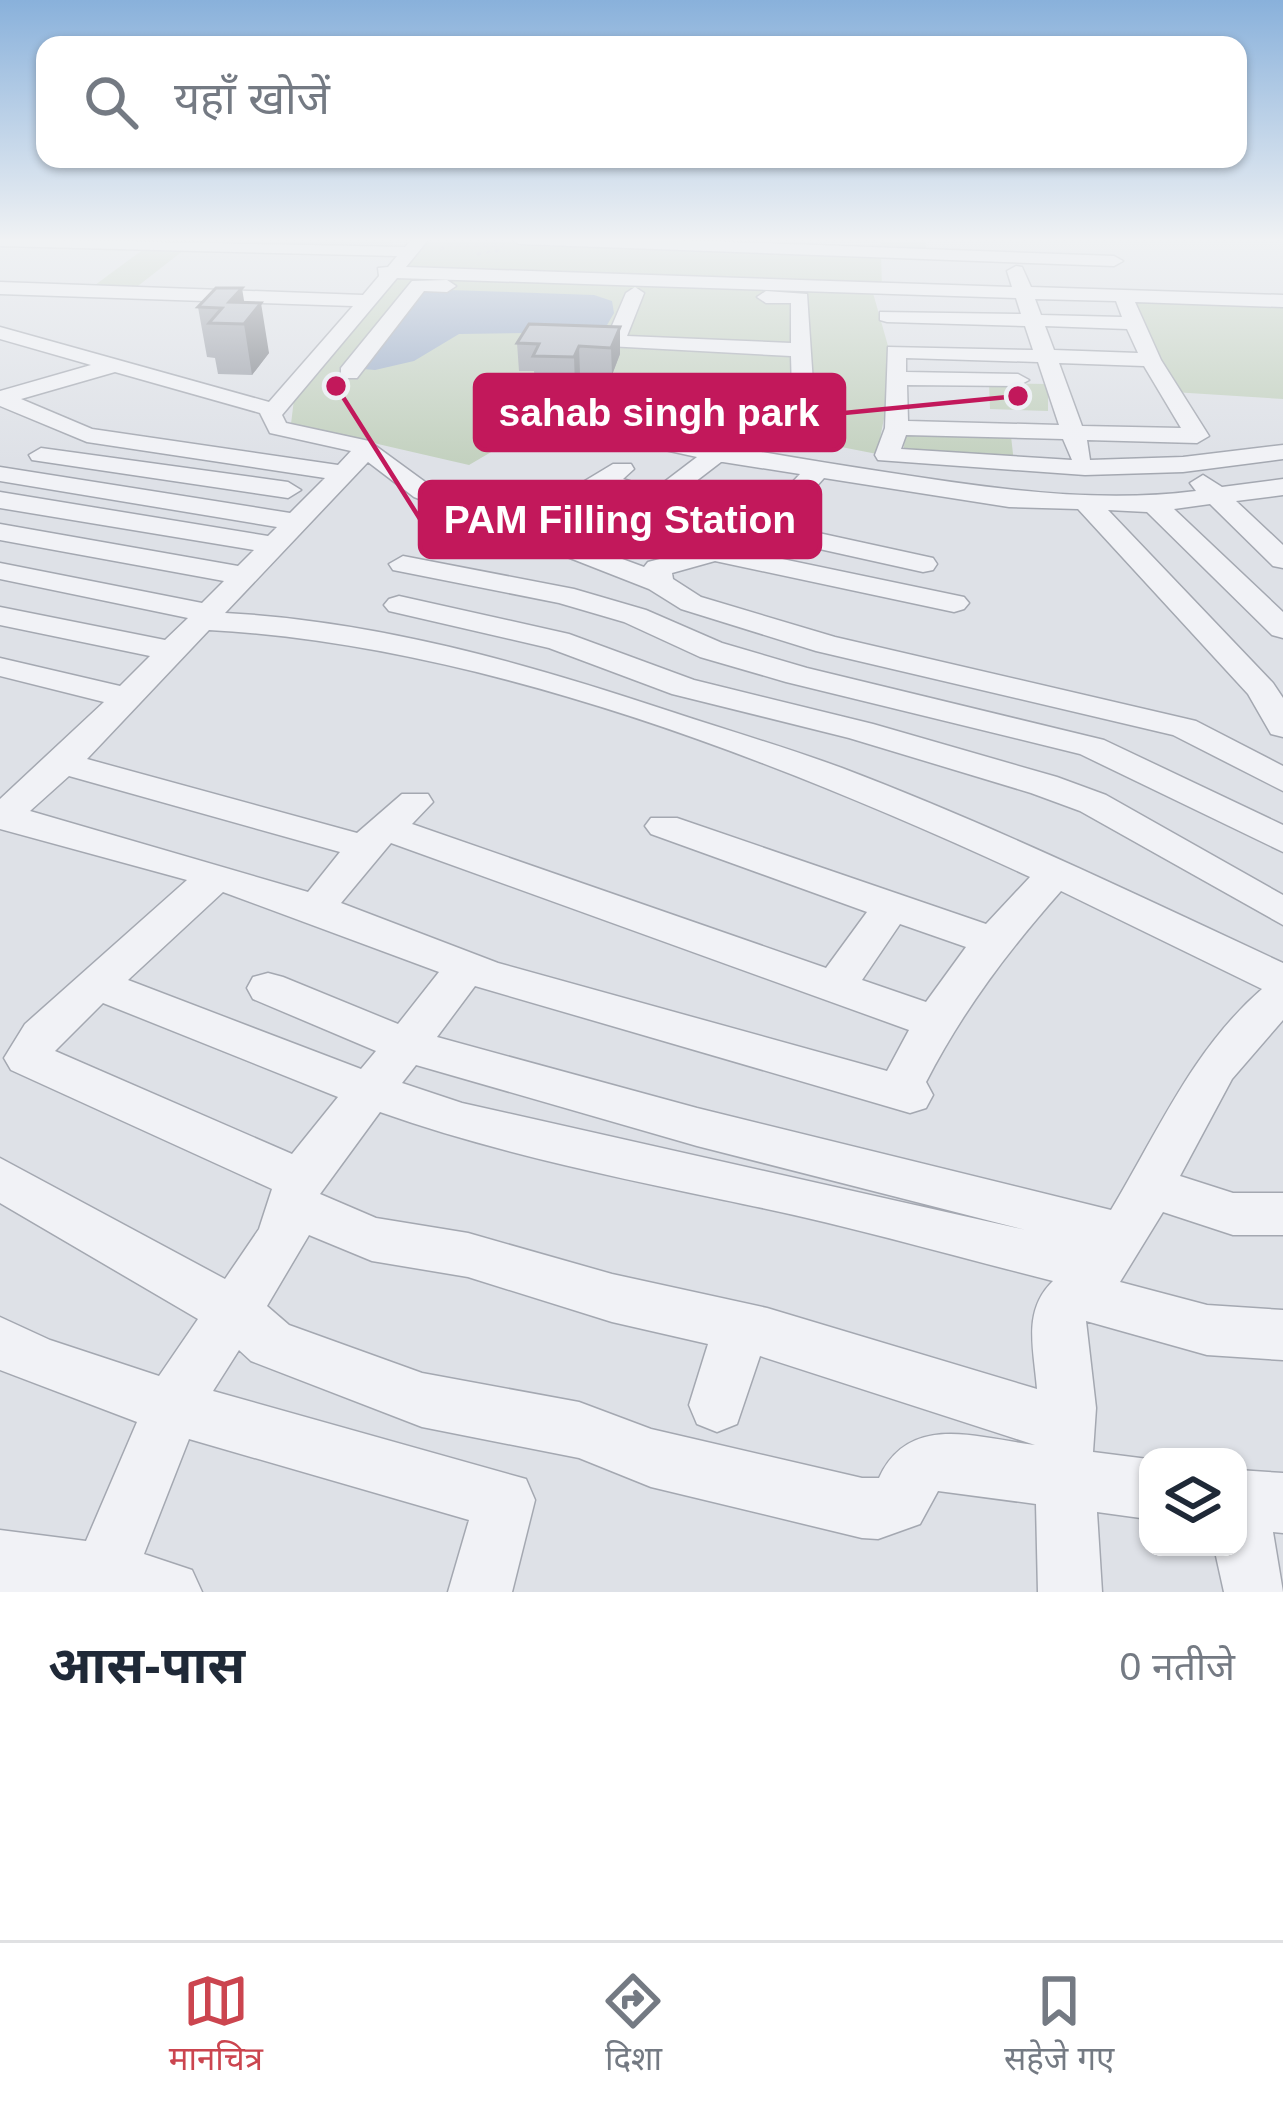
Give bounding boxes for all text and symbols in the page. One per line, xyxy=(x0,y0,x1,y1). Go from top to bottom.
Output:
search box xyxy=(36,36,1247,168)
icon: search xyxy=(78,69,144,135)
text: यहाँ खोजें xyxy=(174,73,330,124)
callout: sahab singh park xyxy=(475,375,844,450)
text: sahab singh park xyxy=(499,391,820,434)
callout: PAM Filling Station xyxy=(420,482,820,557)
text: PAM Filling Station xyxy=(444,498,796,541)
map controls xyxy=(1139,1448,1247,1556)
button: layers xyxy=(1139,1448,1247,1556)
text: आस-पास xyxy=(48,1637,245,1694)
text: 0 नतीजे xyxy=(1120,1645,1235,1688)
tab: मानचित्र xyxy=(169,1968,263,2083)
tab: दिशा xyxy=(600,1968,666,2083)
tab: सहेजे गए xyxy=(1004,1968,1114,2083)

